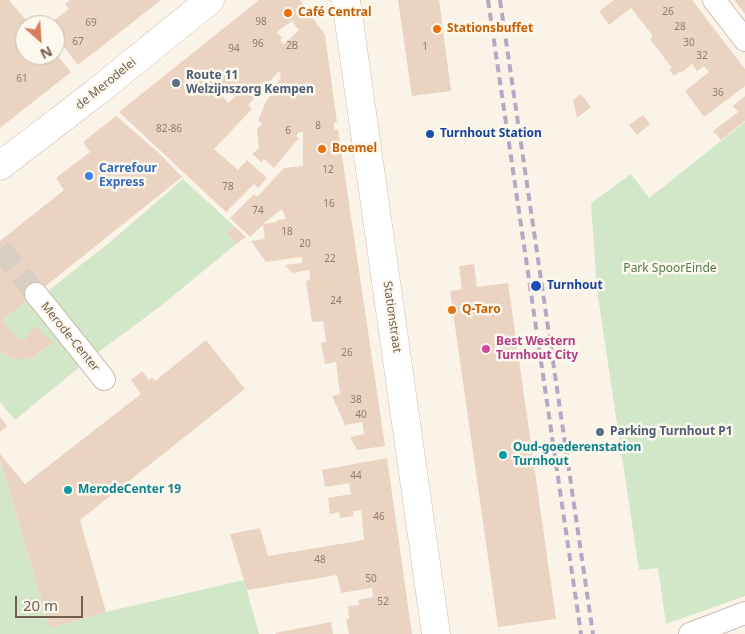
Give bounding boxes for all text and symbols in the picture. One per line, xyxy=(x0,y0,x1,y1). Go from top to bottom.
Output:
place label: Café Central xyxy=(298,6,372,20)
house number: 26 xyxy=(662,6,674,18)
marker: Café Central xyxy=(282,7,294,19)
north arrow xyxy=(15,15,65,65)
house number: 98 xyxy=(255,16,267,28)
house number: 69 xyxy=(85,17,97,29)
house number: 28 xyxy=(674,21,686,33)
place label: Stationsbuffet xyxy=(447,22,533,36)
marker: Stationsbuffet xyxy=(431,23,443,35)
house number: 67 xyxy=(72,36,84,48)
house number: 30 xyxy=(683,37,695,49)
house number: 96 xyxy=(252,38,264,50)
house number: 2B xyxy=(286,40,298,52)
house number: 1 xyxy=(422,41,428,53)
text: N xyxy=(37,42,56,64)
house number: 94 xyxy=(228,43,240,55)
house number: 32 xyxy=(696,50,708,62)
street label: de Merodelei xyxy=(73,55,139,113)
place label: Route 11 Welzijnszorg Kempen xyxy=(186,69,314,97)
house number: 61 xyxy=(16,73,28,85)
marker: Route 11 Welzijnszorg Kempen xyxy=(170,77,182,89)
house number: 36 xyxy=(712,87,724,99)
house number: 8 xyxy=(315,120,321,132)
house number: 82-86 xyxy=(156,123,182,135)
house number: 6 xyxy=(285,125,291,137)
place label: Turnhout Station xyxy=(440,127,542,141)
marker: Turnhout Station xyxy=(424,128,436,140)
place label: Boemel xyxy=(332,142,377,156)
marker: Boemel xyxy=(316,143,328,155)
place label: Carrefour Express xyxy=(99,162,157,190)
house number: 12 xyxy=(322,164,334,176)
marker: Carrefour Express xyxy=(83,170,95,182)
house number: 78 xyxy=(222,181,234,193)
house number: 16 xyxy=(323,198,335,210)
house number: 74 xyxy=(252,205,264,217)
house number: 18 xyxy=(281,226,293,238)
house number: 20 xyxy=(299,238,311,250)
house number: 22 xyxy=(324,253,336,265)
park label: Park SpoorEinde xyxy=(623,262,717,276)
marker: Turnhout xyxy=(529,279,543,293)
place label: Turnhout xyxy=(547,279,603,293)
street label: Stationstraat xyxy=(380,280,404,354)
house number: 24 xyxy=(330,295,342,307)
street label: Merode-Center xyxy=(38,299,102,375)
place label: Q-Taro xyxy=(462,303,501,317)
marker: Q-Taro xyxy=(446,304,458,316)
place label: Best Western Turnhout City xyxy=(496,335,578,363)
marker: Best Western Turnhout City xyxy=(480,343,492,355)
house number: 26 xyxy=(341,347,353,359)
house number: 38 xyxy=(350,394,362,406)
house number: 40 xyxy=(355,409,367,421)
place label: Parking Turnhout P1 xyxy=(610,425,733,439)
marker: Parking Turnhout P1 xyxy=(594,426,606,438)
place label: Oud-goederenstation Turnhout xyxy=(513,441,641,469)
marker: Oud-goederenstation Turnhout xyxy=(497,449,509,461)
house number: 44 xyxy=(350,470,362,482)
place label: MerodeCenter 19 xyxy=(78,483,181,497)
marker: MerodeCenter 19 xyxy=(62,484,74,496)
house number: 46 xyxy=(373,511,385,523)
house number: 48 xyxy=(314,554,326,566)
house number: 50 xyxy=(365,573,377,585)
scale bar xyxy=(18,586,85,618)
text: 20 m xyxy=(23,595,58,615)
house number: 52 xyxy=(377,596,389,608)

